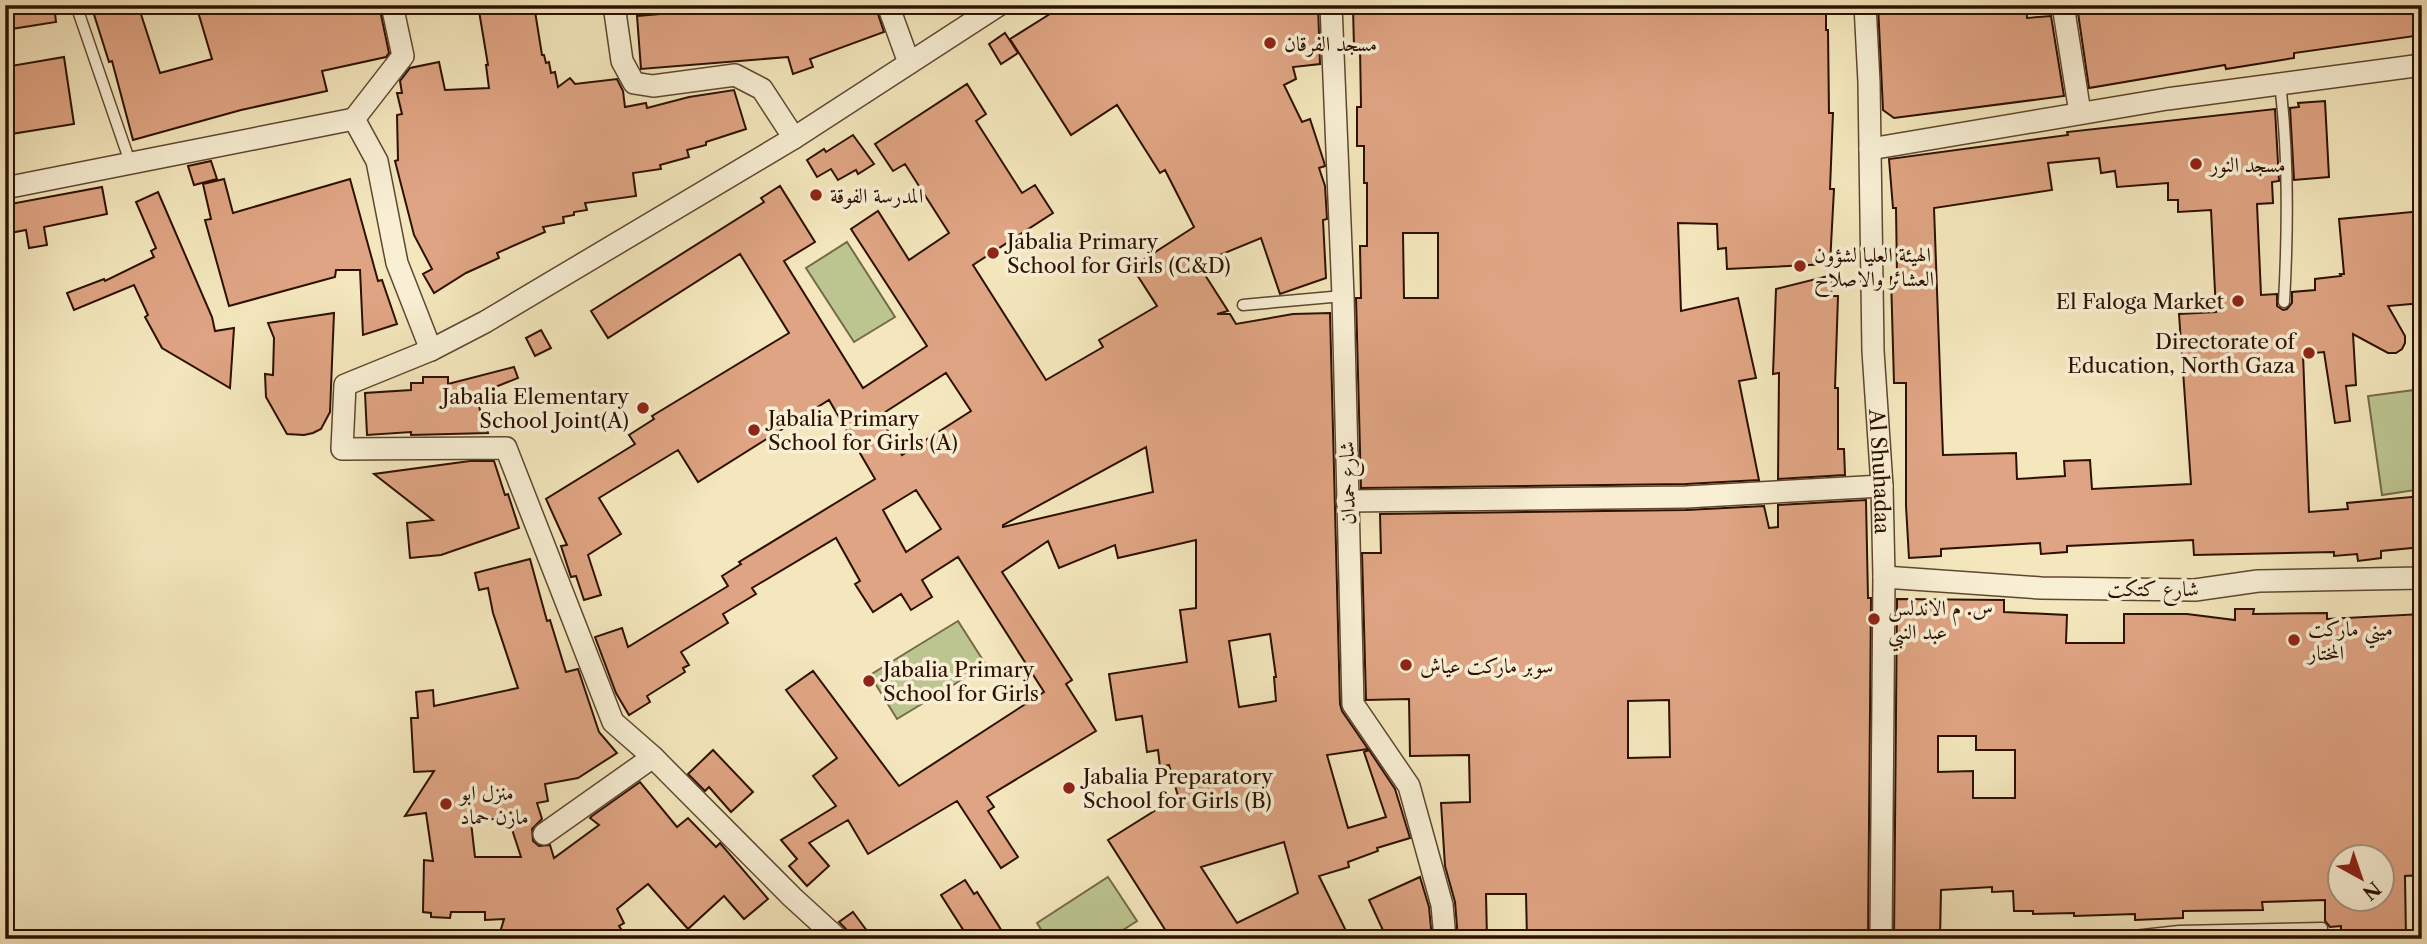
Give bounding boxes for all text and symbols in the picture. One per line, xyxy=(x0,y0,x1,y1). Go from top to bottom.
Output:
place label: مسجد الفرقان xyxy=(1284,31,1377,57)
marker: مسجد الفرقان xyxy=(1262,35,1278,51)
place label: مسجد النور xyxy=(2208,152,2286,178)
marker: مسجد النور xyxy=(2188,156,2204,172)
place label: المدرسة الفوقة xyxy=(830,183,923,209)
marker: المدرسة الفوقة xyxy=(808,187,824,203)
place label: Jabalia Primary School for Girls (C&D) xyxy=(1004,229,1231,278)
place label: الهيئة العليا لشؤون العشائر والاصلاح xyxy=(1814,242,1934,298)
marker: Jabalia Primary School for Girls (C&D) xyxy=(985,245,1001,261)
marker: الهيئة العليا لشؤون العشائر والاصلاح xyxy=(1792,258,1808,274)
place label: El Faloga Market xyxy=(2056,289,2225,314)
marker: El Faloga Market xyxy=(2230,293,2246,309)
place label: Directorate of Education, North Gaza xyxy=(2067,329,2297,378)
marker: Directorate of Education, North Gaza xyxy=(2301,345,2317,361)
place label: Jabalia Elementary School Joint(A) xyxy=(439,384,629,433)
marker: Jabalia Elementary School Joint(A) xyxy=(635,400,651,416)
place label: Jabalia Primary School for Girls (A) xyxy=(765,406,958,455)
street label: Al Shuhadaa xyxy=(1864,407,1896,535)
marker: Jabalia Primary School for Girls (A) xyxy=(746,422,762,438)
street label: شارع حمدان xyxy=(1334,441,1366,525)
street label: شارع كتكت xyxy=(2107,576,2199,607)
place label: س. م الاندلس عبد النبي xyxy=(1888,595,1993,652)
marker: س. م الاندلس عبد النبي xyxy=(1866,611,1882,627)
place label: ميني ماركت المختار xyxy=(2306,616,2393,665)
marker: ميني ماركت المختار xyxy=(2286,632,2302,648)
place label: سوبر ماركت عياش xyxy=(1420,653,1554,679)
place label: Jabalia Primary School for Girls xyxy=(880,657,1039,706)
marker: سوبر ماركت عياش xyxy=(1398,657,1414,673)
marker: Jabalia Primary School for Girls xyxy=(861,673,877,689)
place label: Jabalia Preparatory School for Girls (B) xyxy=(1080,764,1273,813)
place label: منزل ابو مازن حماد xyxy=(458,780,529,829)
marker: Jabalia Preparatory School for Girls (B) xyxy=(1061,780,1077,796)
marker: منزل ابو مازن حماد xyxy=(438,796,454,812)
north arrow xyxy=(2326,842,2396,912)
text: N xyxy=(2358,877,2385,905)

